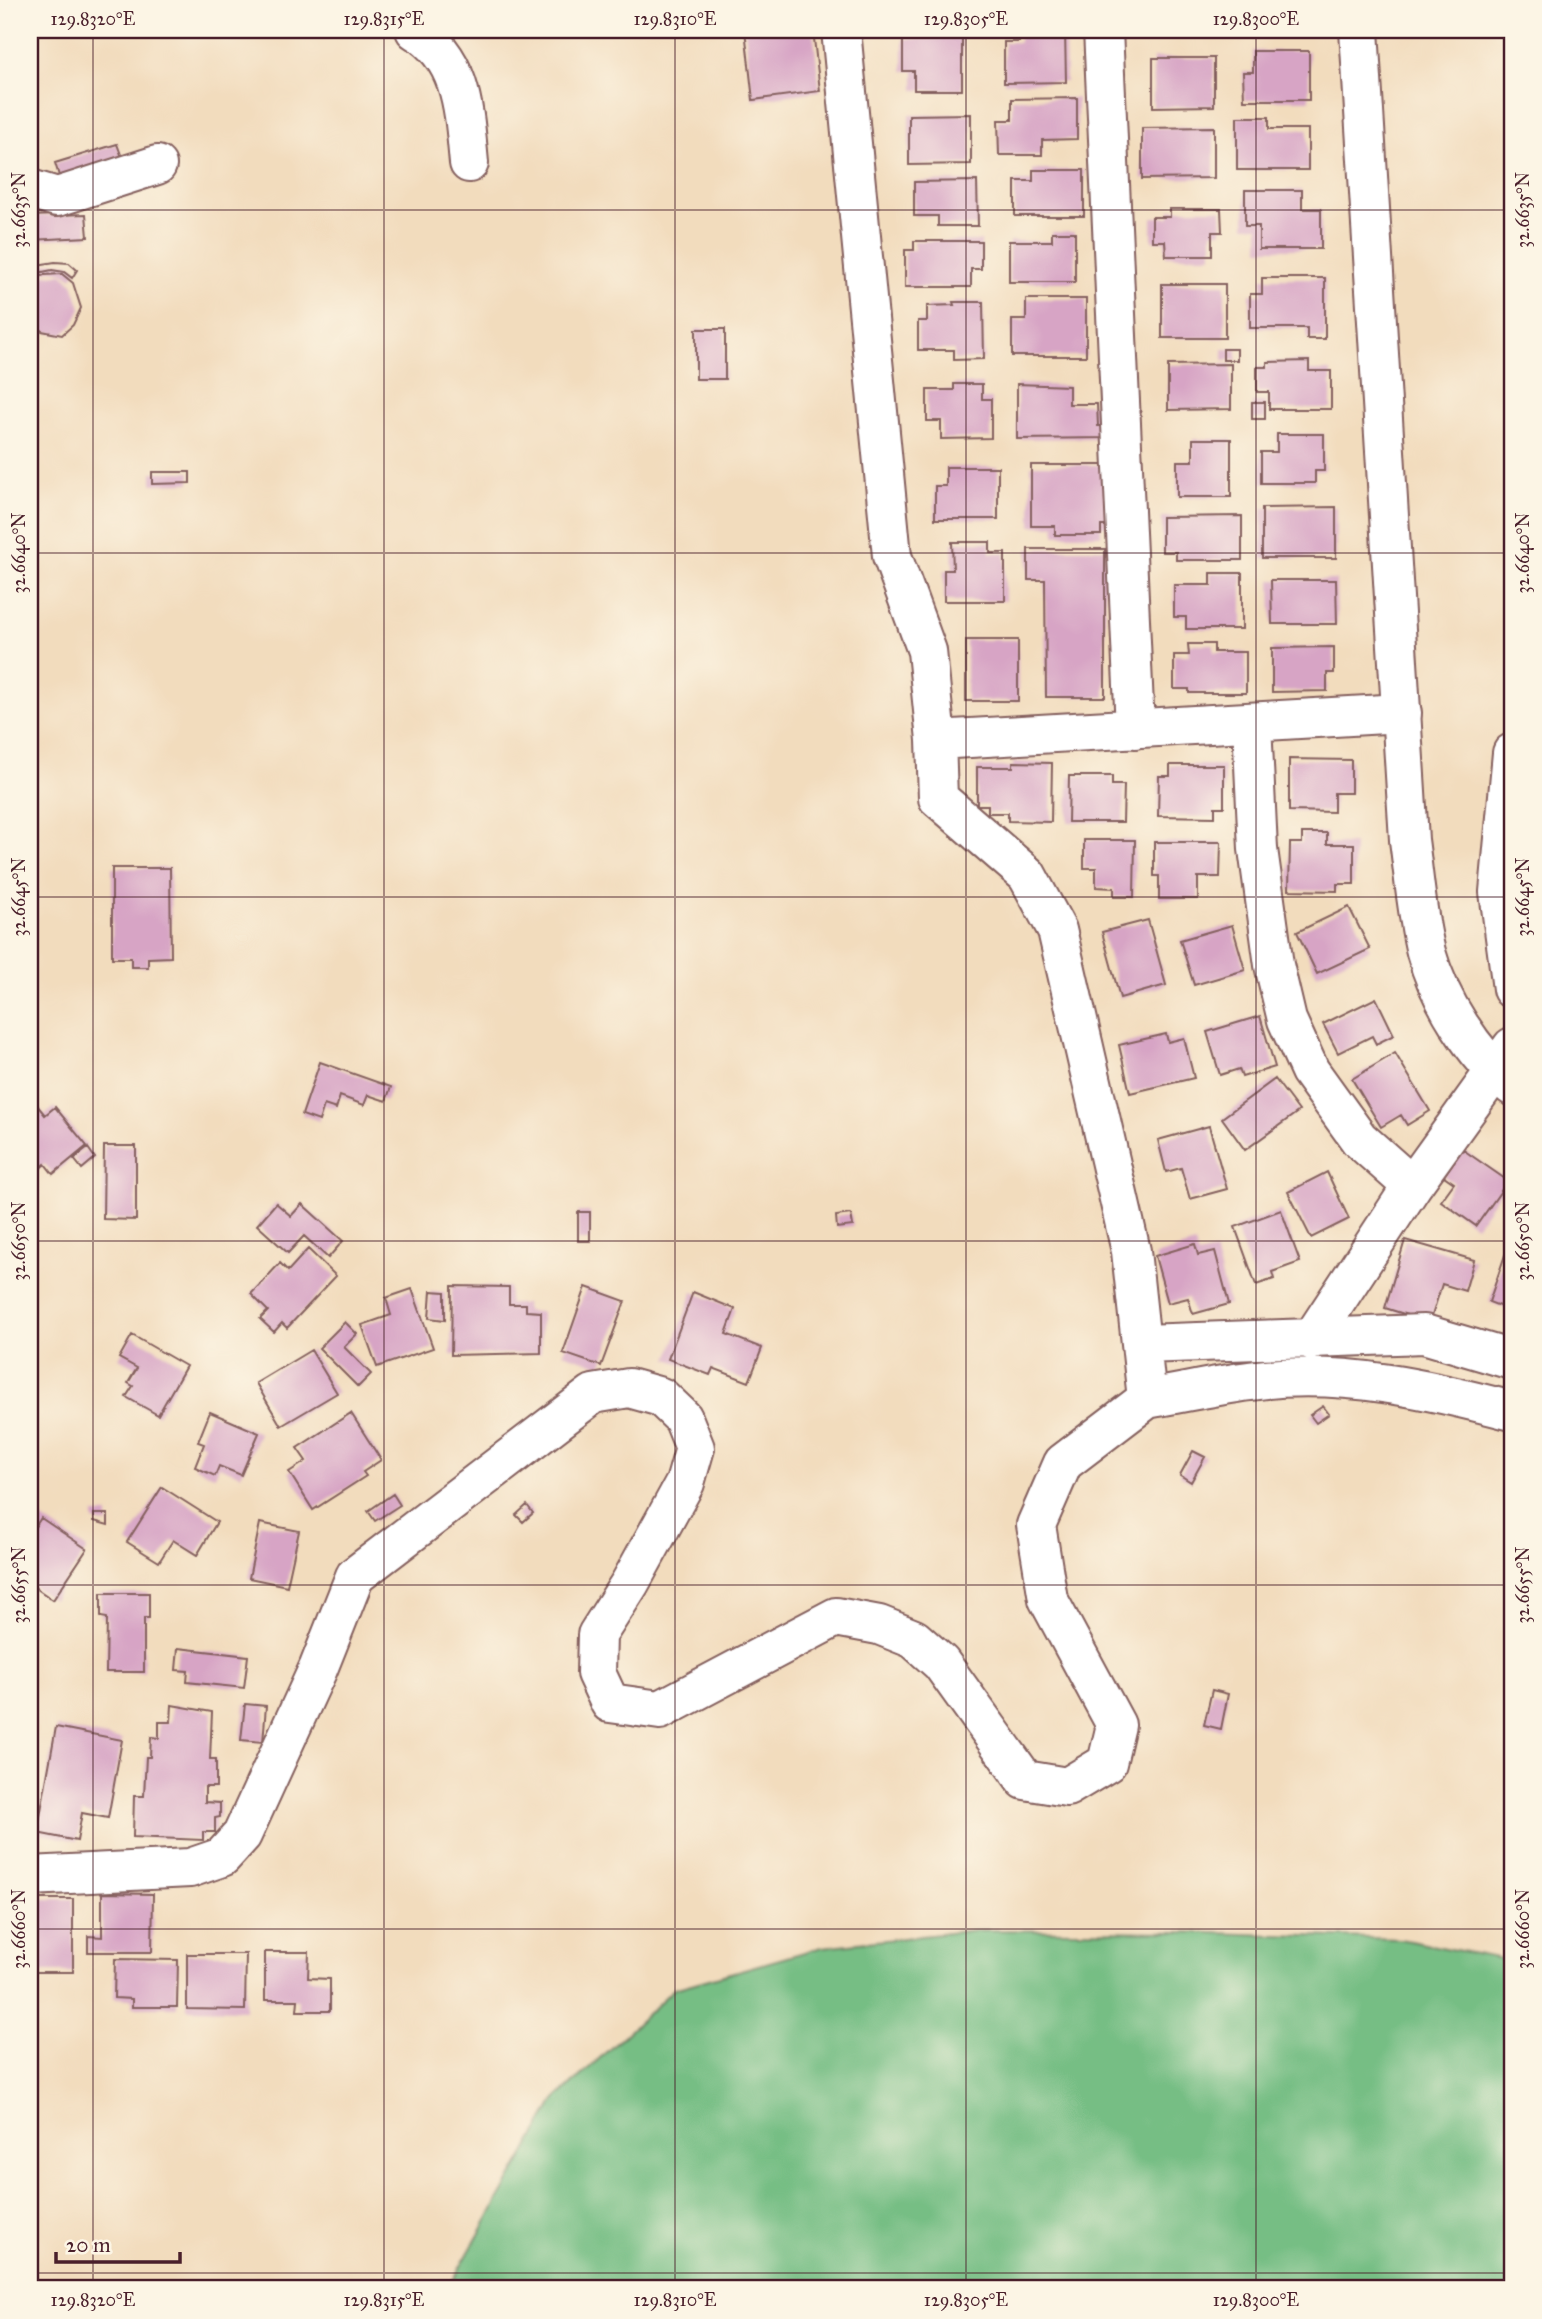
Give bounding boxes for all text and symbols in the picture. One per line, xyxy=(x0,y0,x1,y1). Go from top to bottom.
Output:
text: 129.8320°E xyxy=(51,8,136,30)
text: 129.8315°E xyxy=(344,8,425,30)
text: 129.8310°E xyxy=(633,8,717,30)
text: 129.8305°E xyxy=(924,8,1008,30)
text: 129.8300°E xyxy=(1213,8,1299,30)
text: 32.6635°N xyxy=(8,172,30,248)
text: 32.6635°N xyxy=(1512,172,1534,248)
text: 32.6640°N xyxy=(8,513,30,593)
text: 32.6640°N xyxy=(1512,513,1534,593)
text: 32.6645°N xyxy=(8,858,30,936)
text: 32.6645°N xyxy=(1512,858,1534,936)
text: 32.6650°N xyxy=(8,1201,30,1281)
text: 32.6650°N xyxy=(1512,1201,1534,1281)
text: 32.6655°N xyxy=(8,1546,30,1624)
text: 32.6655°N xyxy=(1512,1546,1534,1624)
text: 32.6660°N xyxy=(8,1889,30,1969)
text: 32.6660°N xyxy=(1512,1889,1534,1969)
scale bar xyxy=(56,2221,180,2265)
text: 20 m xyxy=(66,2232,111,2258)
text: 129.8320°E xyxy=(51,2289,136,2311)
text: 129.8315°E xyxy=(344,2289,425,2311)
text: 129.8310°E xyxy=(633,2289,717,2311)
text: 129.8305°E xyxy=(924,2289,1008,2311)
text: 129.8300°E xyxy=(1213,2289,1299,2311)

